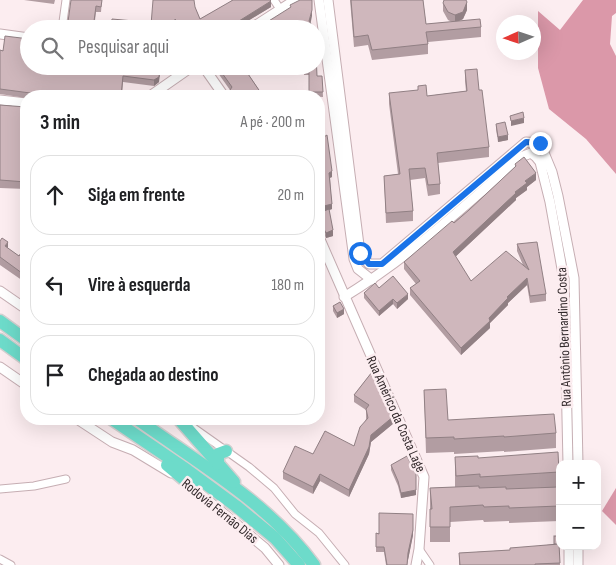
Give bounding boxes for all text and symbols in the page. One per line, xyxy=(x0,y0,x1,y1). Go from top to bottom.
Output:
north arrow xyxy=(496,15,541,60)
search box xyxy=(20,20,325,75)
icon: search xyxy=(38,34,66,62)
text: Pesquisar aqui xyxy=(78,36,169,59)
text: 3 min xyxy=(40,110,80,135)
text: A pé · 200 m xyxy=(241,113,305,132)
route end xyxy=(529,132,552,155)
icon: ahead xyxy=(41,181,69,209)
text: Siga em frente xyxy=(88,184,185,207)
text: 20 m xyxy=(277,186,304,205)
route start xyxy=(349,242,372,265)
street label: Rua Antônio Bernardino Costa xyxy=(553,267,575,407)
icon: left xyxy=(41,271,69,299)
text: Vire à esquerda xyxy=(88,274,190,297)
text: 180 m xyxy=(271,276,304,295)
street label: Rua Américo da Costa Lage xyxy=(363,353,429,475)
icon: arrive xyxy=(41,361,69,389)
text: Chegada ao destino xyxy=(88,364,218,387)
map controls xyxy=(556,460,601,550)
button: + xyxy=(556,460,601,505)
street label: Rodovia Fernão Dias xyxy=(178,475,262,547)
button: − xyxy=(556,505,601,550)

